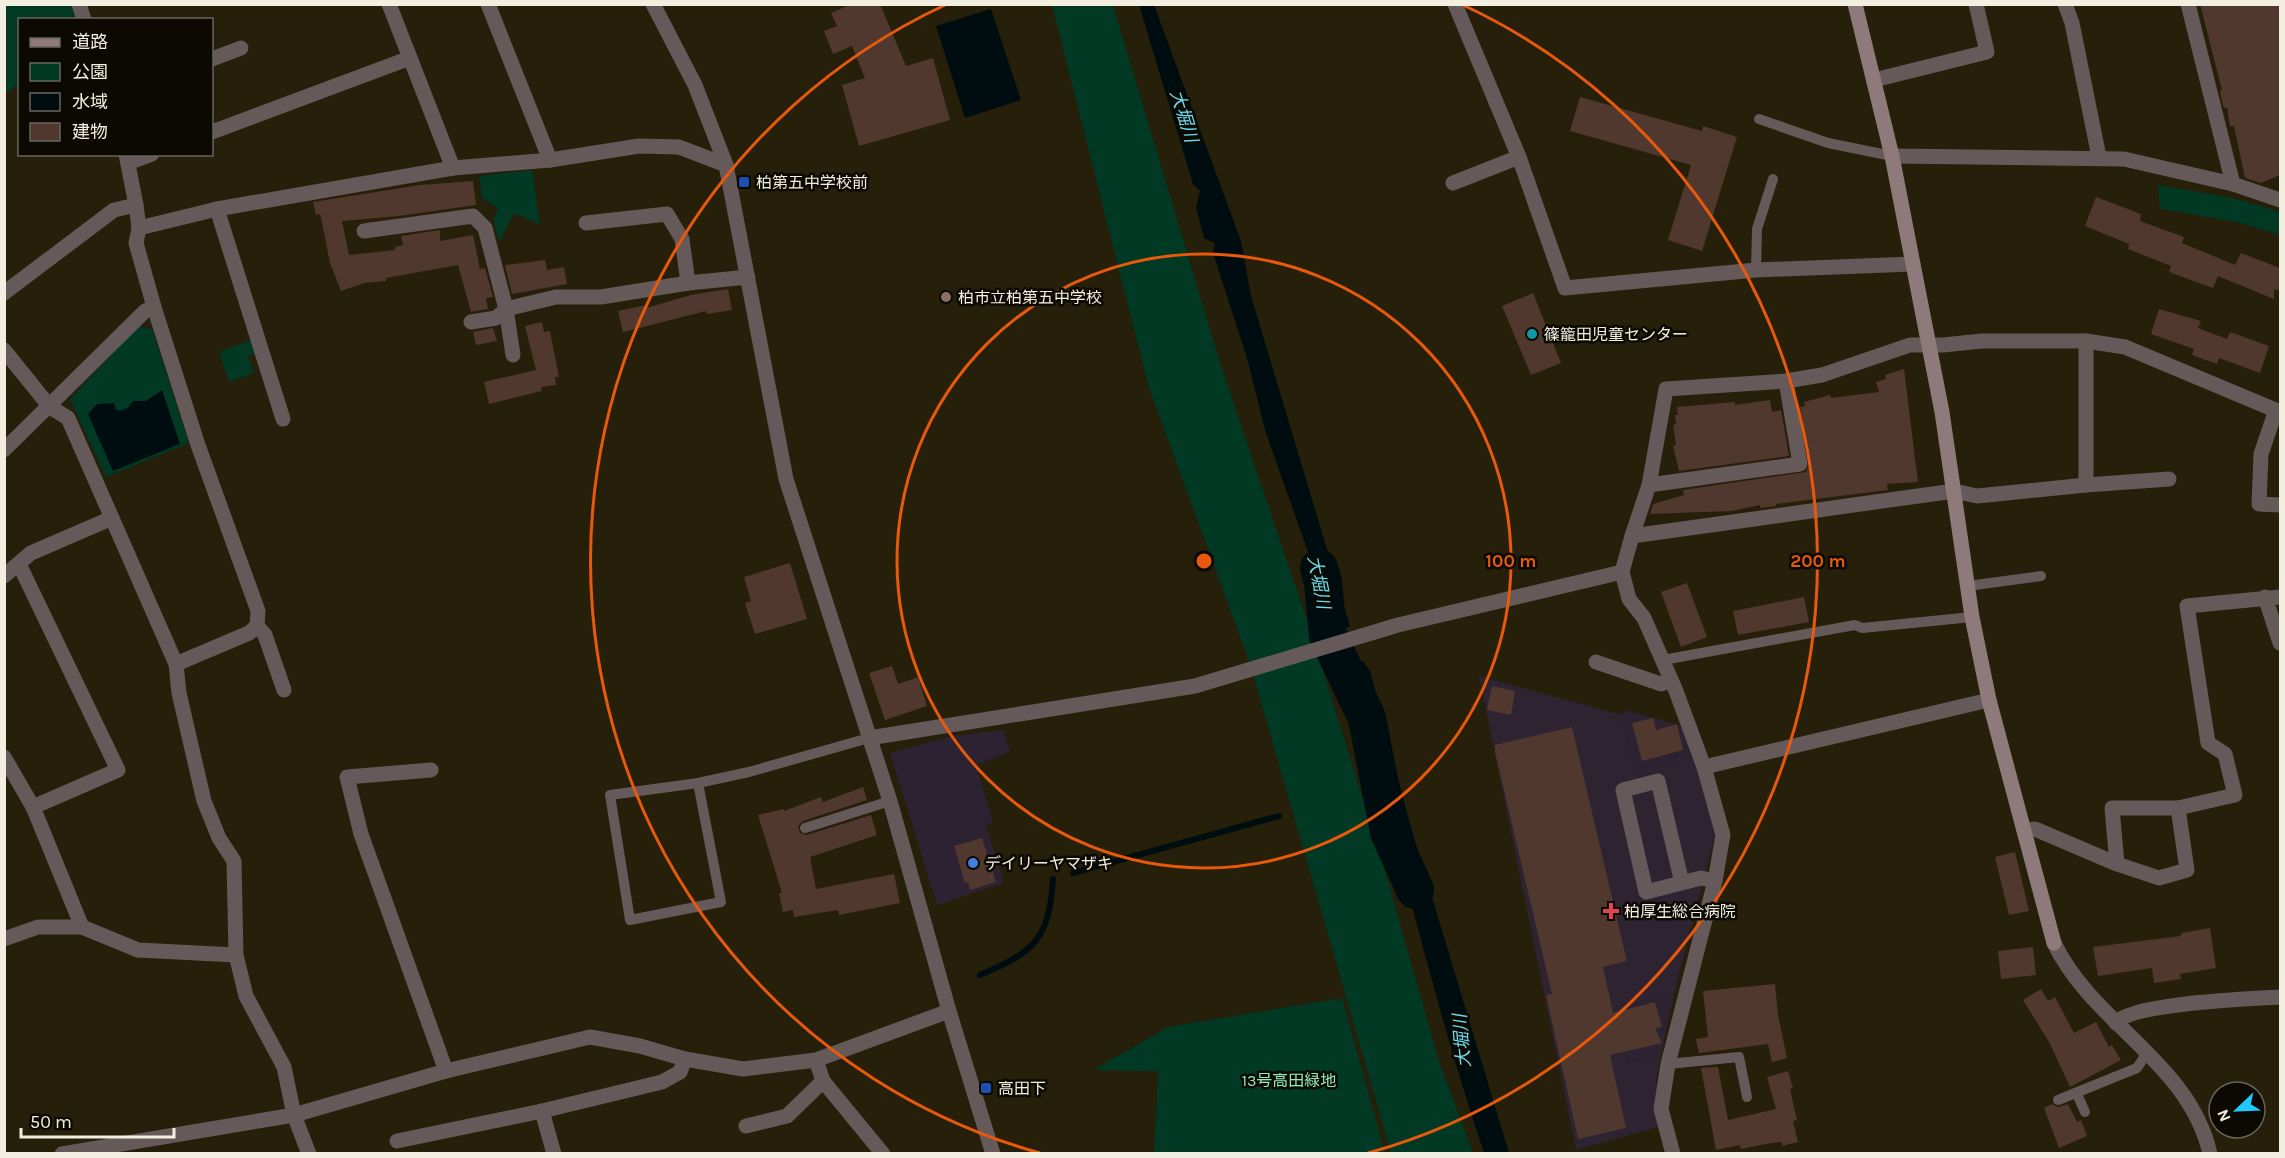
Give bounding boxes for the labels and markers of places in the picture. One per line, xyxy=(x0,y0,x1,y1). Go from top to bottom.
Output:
place label: 柏第五中学校前 xyxy=(756,173,868,192)
marker: 柏第五中学校前 xyxy=(737,175,751,189)
place label: 柏市立柏第五中学校 xyxy=(958,288,1102,307)
marker: 柏市立柏第五中学校 xyxy=(939,290,953,304)
place label: 篠籠田児童センター xyxy=(1544,325,1688,344)
marker: 篠籠田児童センター xyxy=(1525,327,1539,341)
centre of rings xyxy=(1194,551,1214,571)
place label: デイリーヤマザキ xyxy=(985,854,1113,873)
marker: デイリーヤマザキ xyxy=(966,856,980,870)
marker: 柏厚生総合病院 xyxy=(1602,902,1620,920)
place label: 柏厚生総合病院 xyxy=(1624,902,1736,921)
place label: 高田下 xyxy=(998,1079,1046,1098)
marker: 高田下 xyxy=(979,1081,993,1095)

